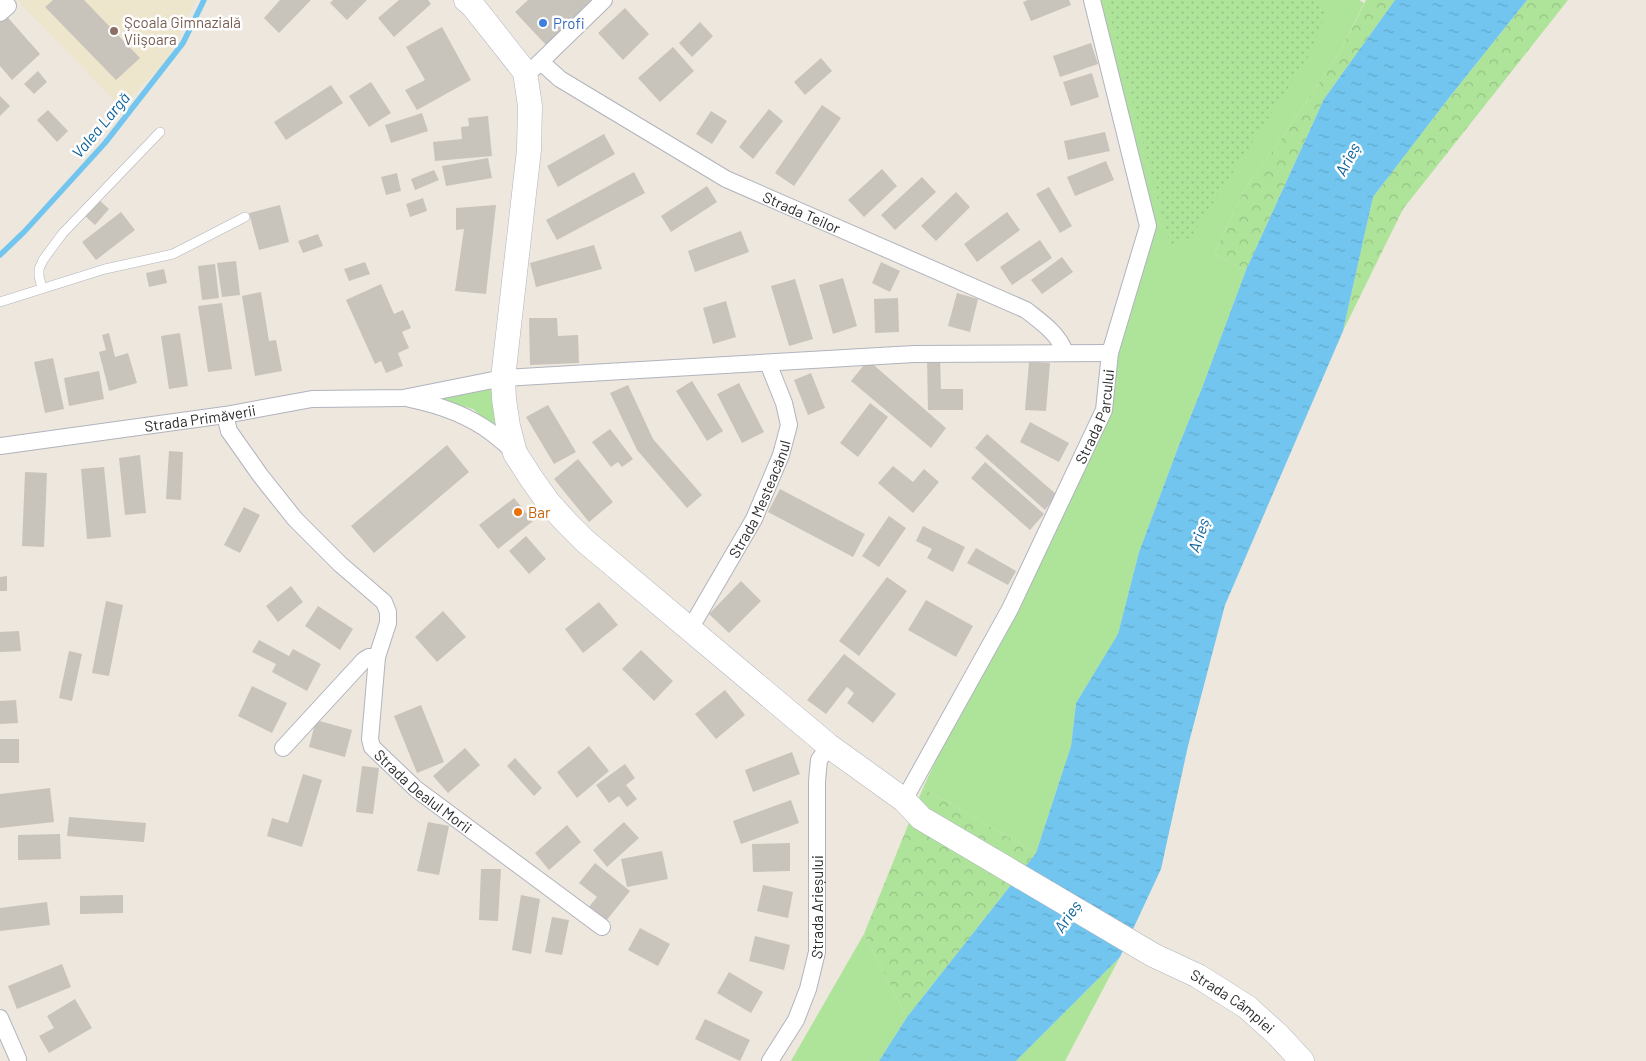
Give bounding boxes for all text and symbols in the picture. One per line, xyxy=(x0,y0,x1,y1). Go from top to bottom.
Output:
place label: Şcoala Gimnazială Viişoara xyxy=(124,13,241,48)
place label: Profi xyxy=(553,14,585,32)
marker: Profi xyxy=(537,17,549,29)
marker: Şcoala Gimnazială Viişoara xyxy=(108,25,120,37)
water label: Valea Largă xyxy=(67,88,133,161)
water label: Arieș xyxy=(1330,139,1364,179)
street label: Strada Teilor xyxy=(760,187,844,237)
street label: Strada Parcului xyxy=(1071,368,1117,466)
street label: Strada Primăverii xyxy=(143,401,257,435)
street label: Strada Mesteacănul xyxy=(724,438,794,561)
place label: Bar xyxy=(528,503,551,521)
marker: Bar xyxy=(512,506,524,518)
water label: Arieș xyxy=(1183,515,1213,554)
street label: Strada Dealul Morii xyxy=(371,745,475,836)
street label: Strada Arieșului xyxy=(807,855,826,960)
water label: Arieș xyxy=(1049,896,1085,936)
street label: Strada Câmpiei xyxy=(1188,965,1279,1037)

